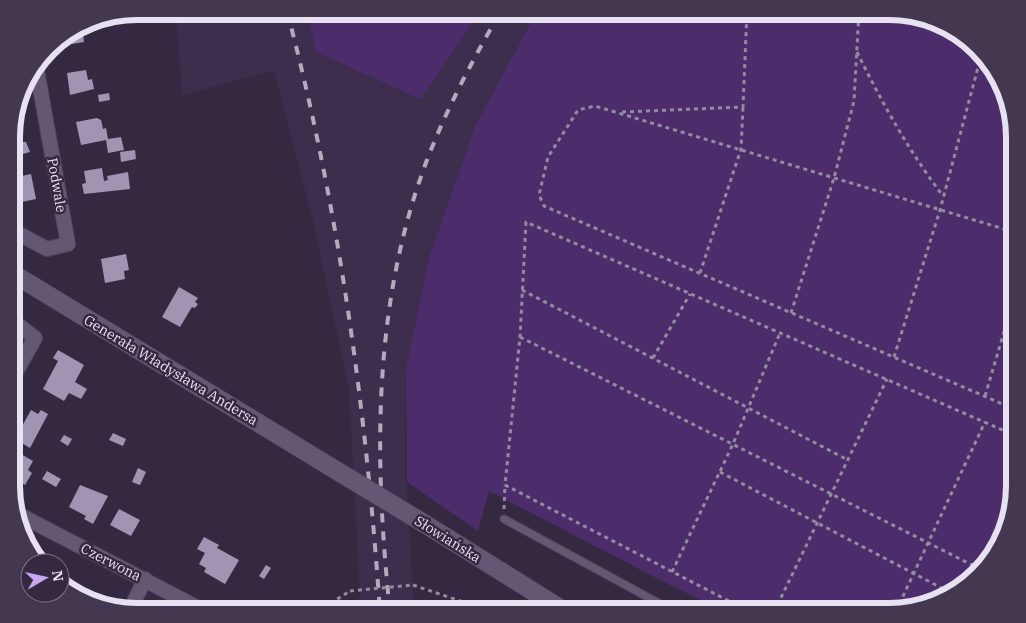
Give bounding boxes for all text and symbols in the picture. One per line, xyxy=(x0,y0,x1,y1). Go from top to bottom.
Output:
street label: Podwale xyxy=(43,156,71,214)
street label: Generała Władysława Andersa xyxy=(81,311,262,429)
street label: Słowiańska xyxy=(411,512,485,567)
street label: Czerwona xyxy=(78,539,145,585)
north arrow xyxy=(20,553,70,603)
text: N xyxy=(48,569,68,583)

